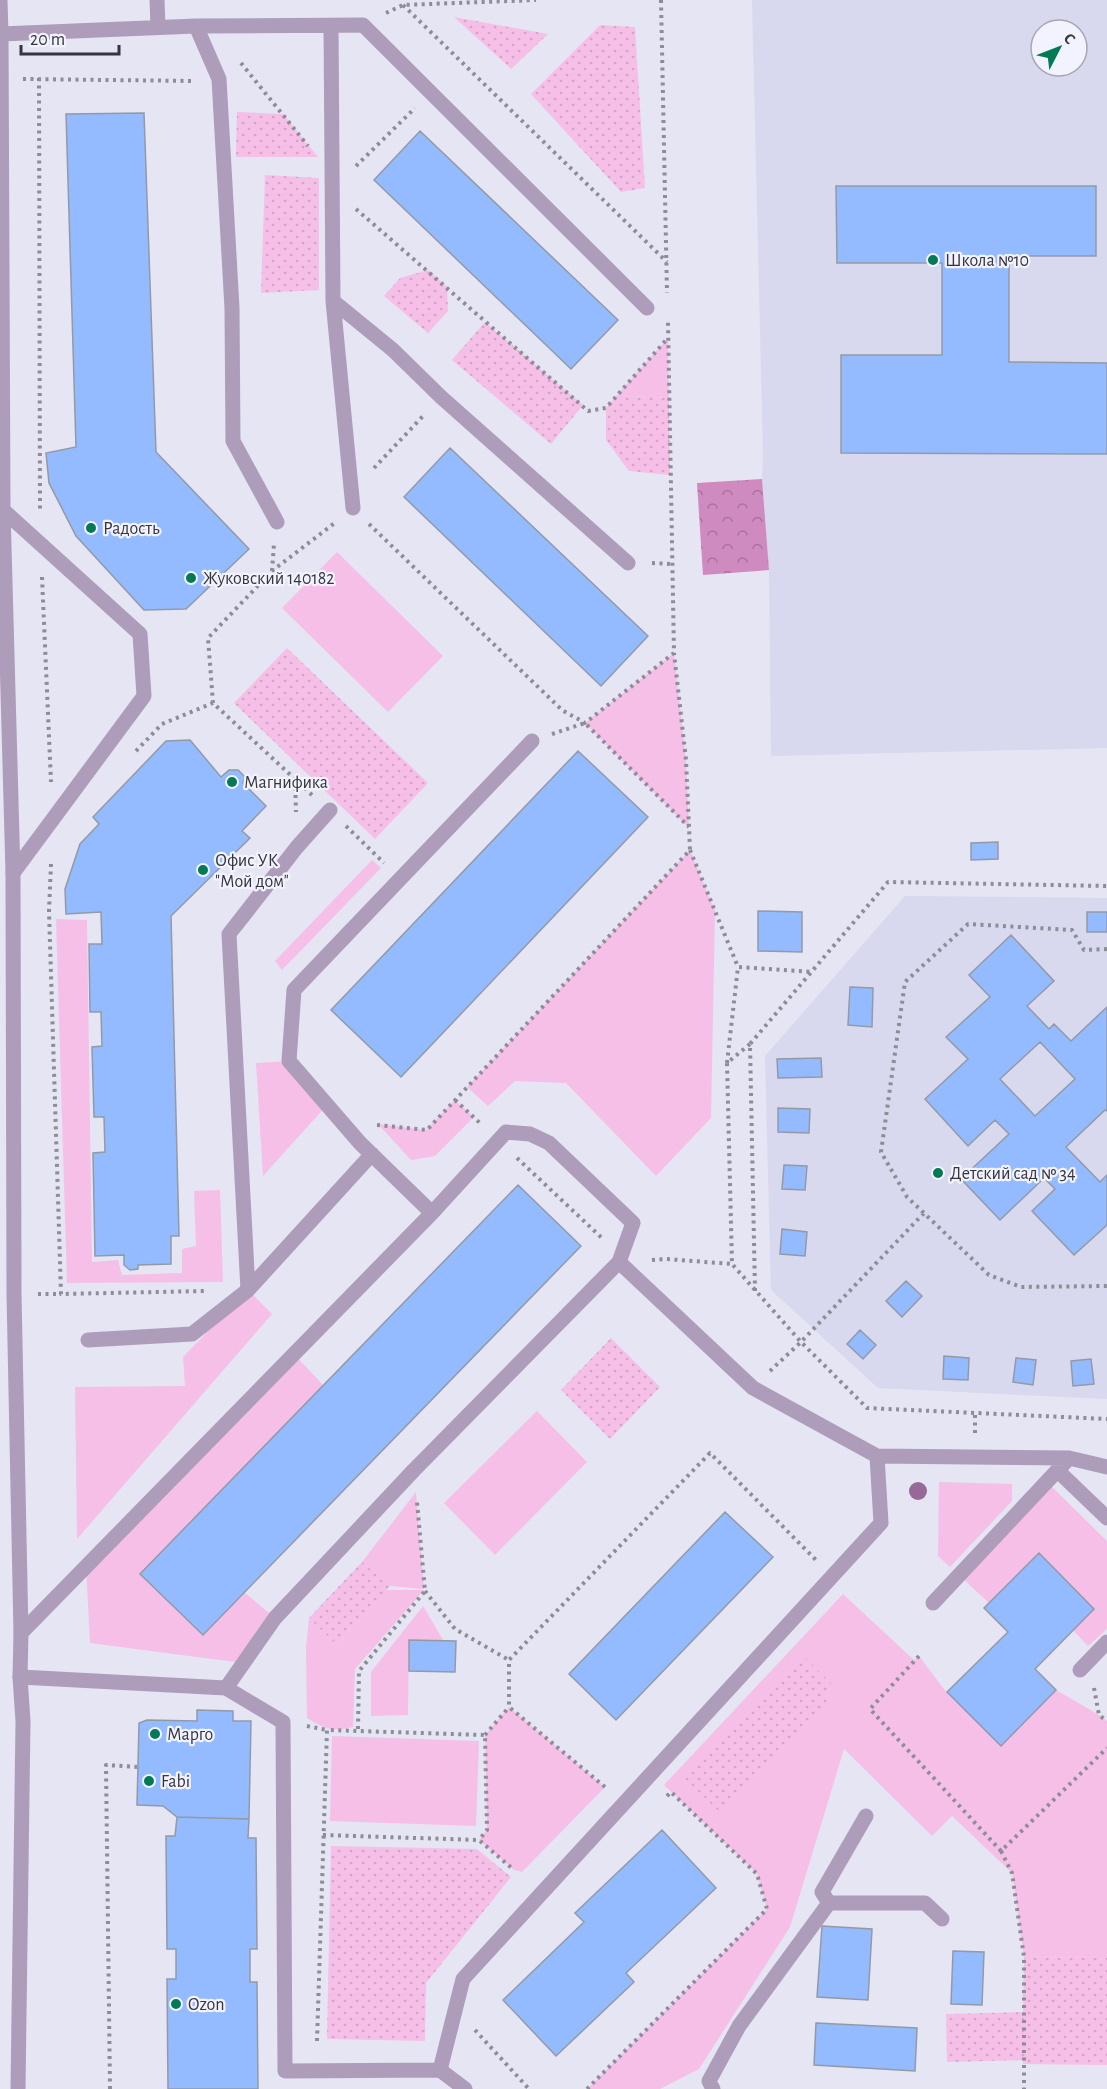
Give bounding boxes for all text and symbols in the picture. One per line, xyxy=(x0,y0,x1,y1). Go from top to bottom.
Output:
scale bar xyxy=(21,18,118,56)
north arrow xyxy=(1029,18,1089,78)
text: С xyxy=(1060,30,1078,47)
text: 20 m xyxy=(30,31,65,49)
place label: Школа №10 xyxy=(945,252,1029,270)
marker: Школа №10 xyxy=(926,253,940,267)
place label: Радость xyxy=(103,520,160,538)
marker: Радость xyxy=(84,521,98,535)
place label: Жуковский 140182 xyxy=(203,570,334,588)
marker: Жуковский 140182 xyxy=(184,571,198,585)
place label: Магнифика xyxy=(244,774,328,792)
marker: Магнифика xyxy=(225,775,239,789)
place label: Офис УК "Мой дом" xyxy=(215,852,289,891)
marker: Офис УК "Мой дом" xyxy=(196,863,210,877)
place label: Детский сад № 34 xyxy=(950,1165,1076,1183)
marker: Детский сад № 34 xyxy=(931,1166,945,1180)
place label: Марго xyxy=(167,1726,213,1744)
marker: Марго xyxy=(148,1727,162,1741)
place label: Fabi xyxy=(161,1773,190,1791)
marker: Fabi xyxy=(142,1774,156,1788)
place label: Ozon xyxy=(188,1996,225,2014)
marker: Ozon xyxy=(169,1997,183,2011)

